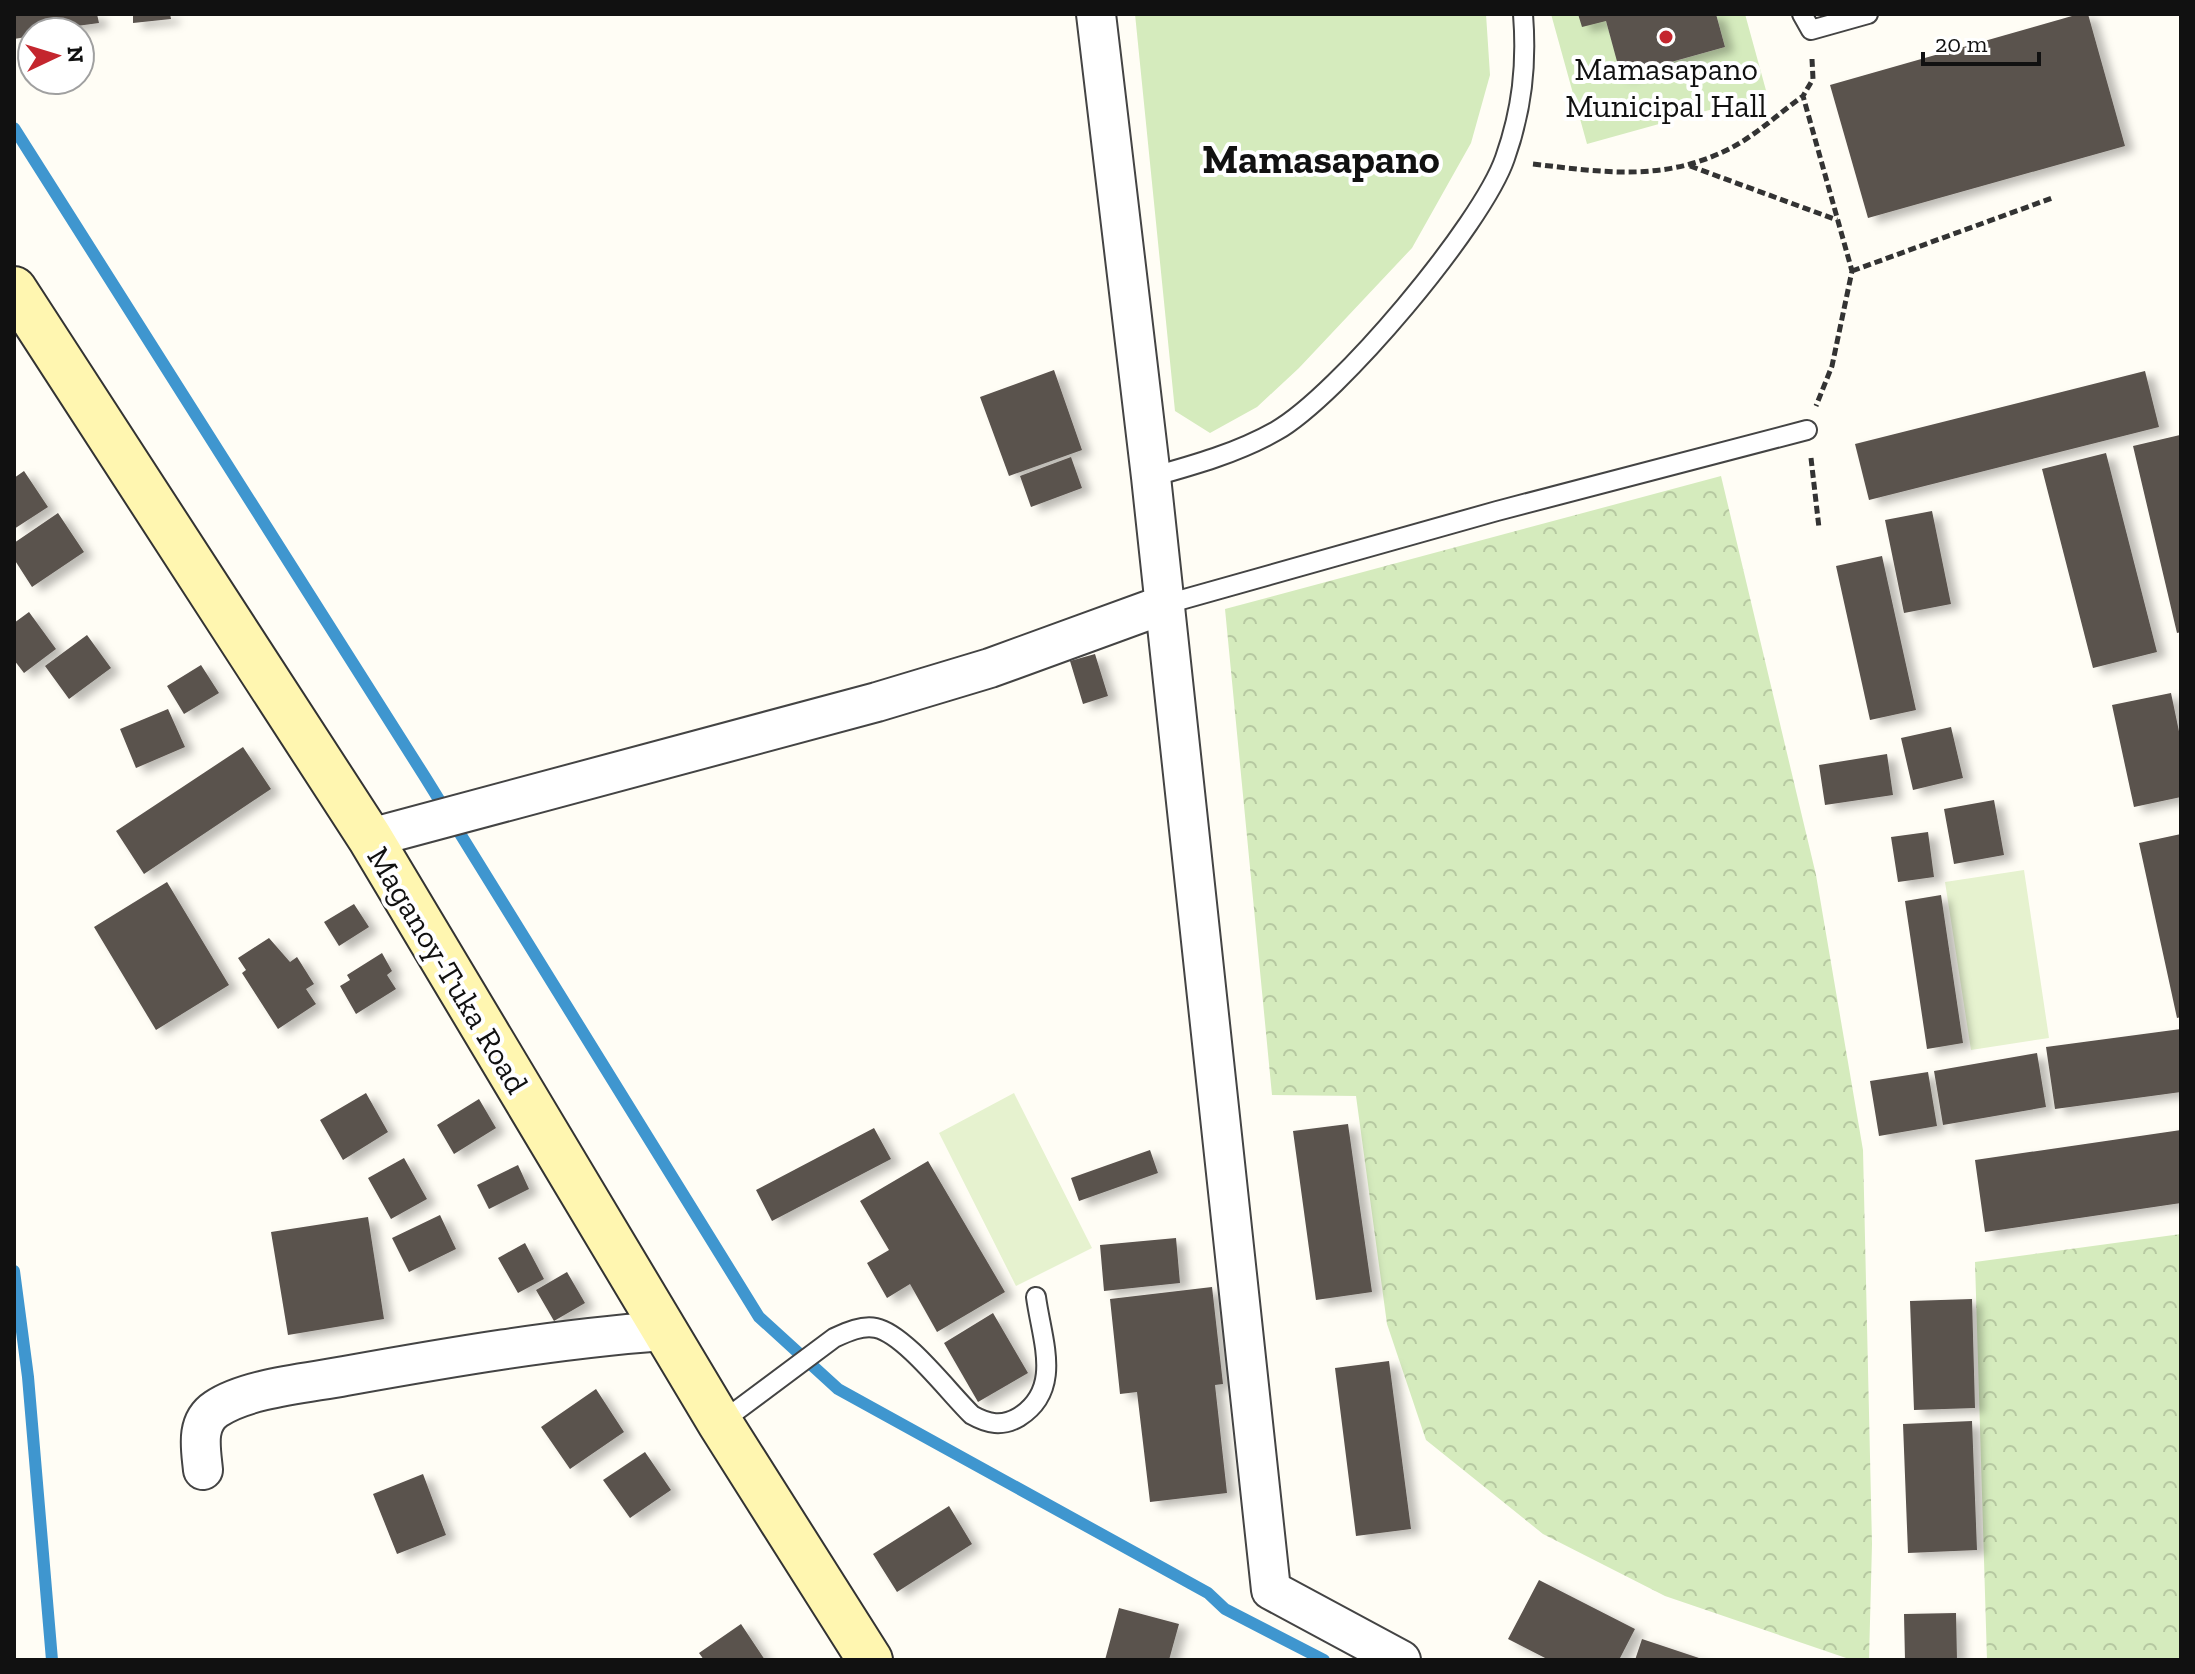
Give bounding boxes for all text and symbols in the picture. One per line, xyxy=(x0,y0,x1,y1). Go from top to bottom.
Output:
north arrow xyxy=(16,16,96,96)
scale bar xyxy=(1923,16,2039,66)
marker: Mamasapano Municipal Hall xyxy=(1657,28,1675,46)
text: 20 m xyxy=(1935,29,1988,58)
text: N xyxy=(61,45,90,64)
place label: Mamasapano Municipal Hall xyxy=(1565,50,1767,125)
district label: Mamasapano xyxy=(1202,135,1440,183)
street label: Maganoy-Tuka Road xyxy=(359,840,537,1101)

